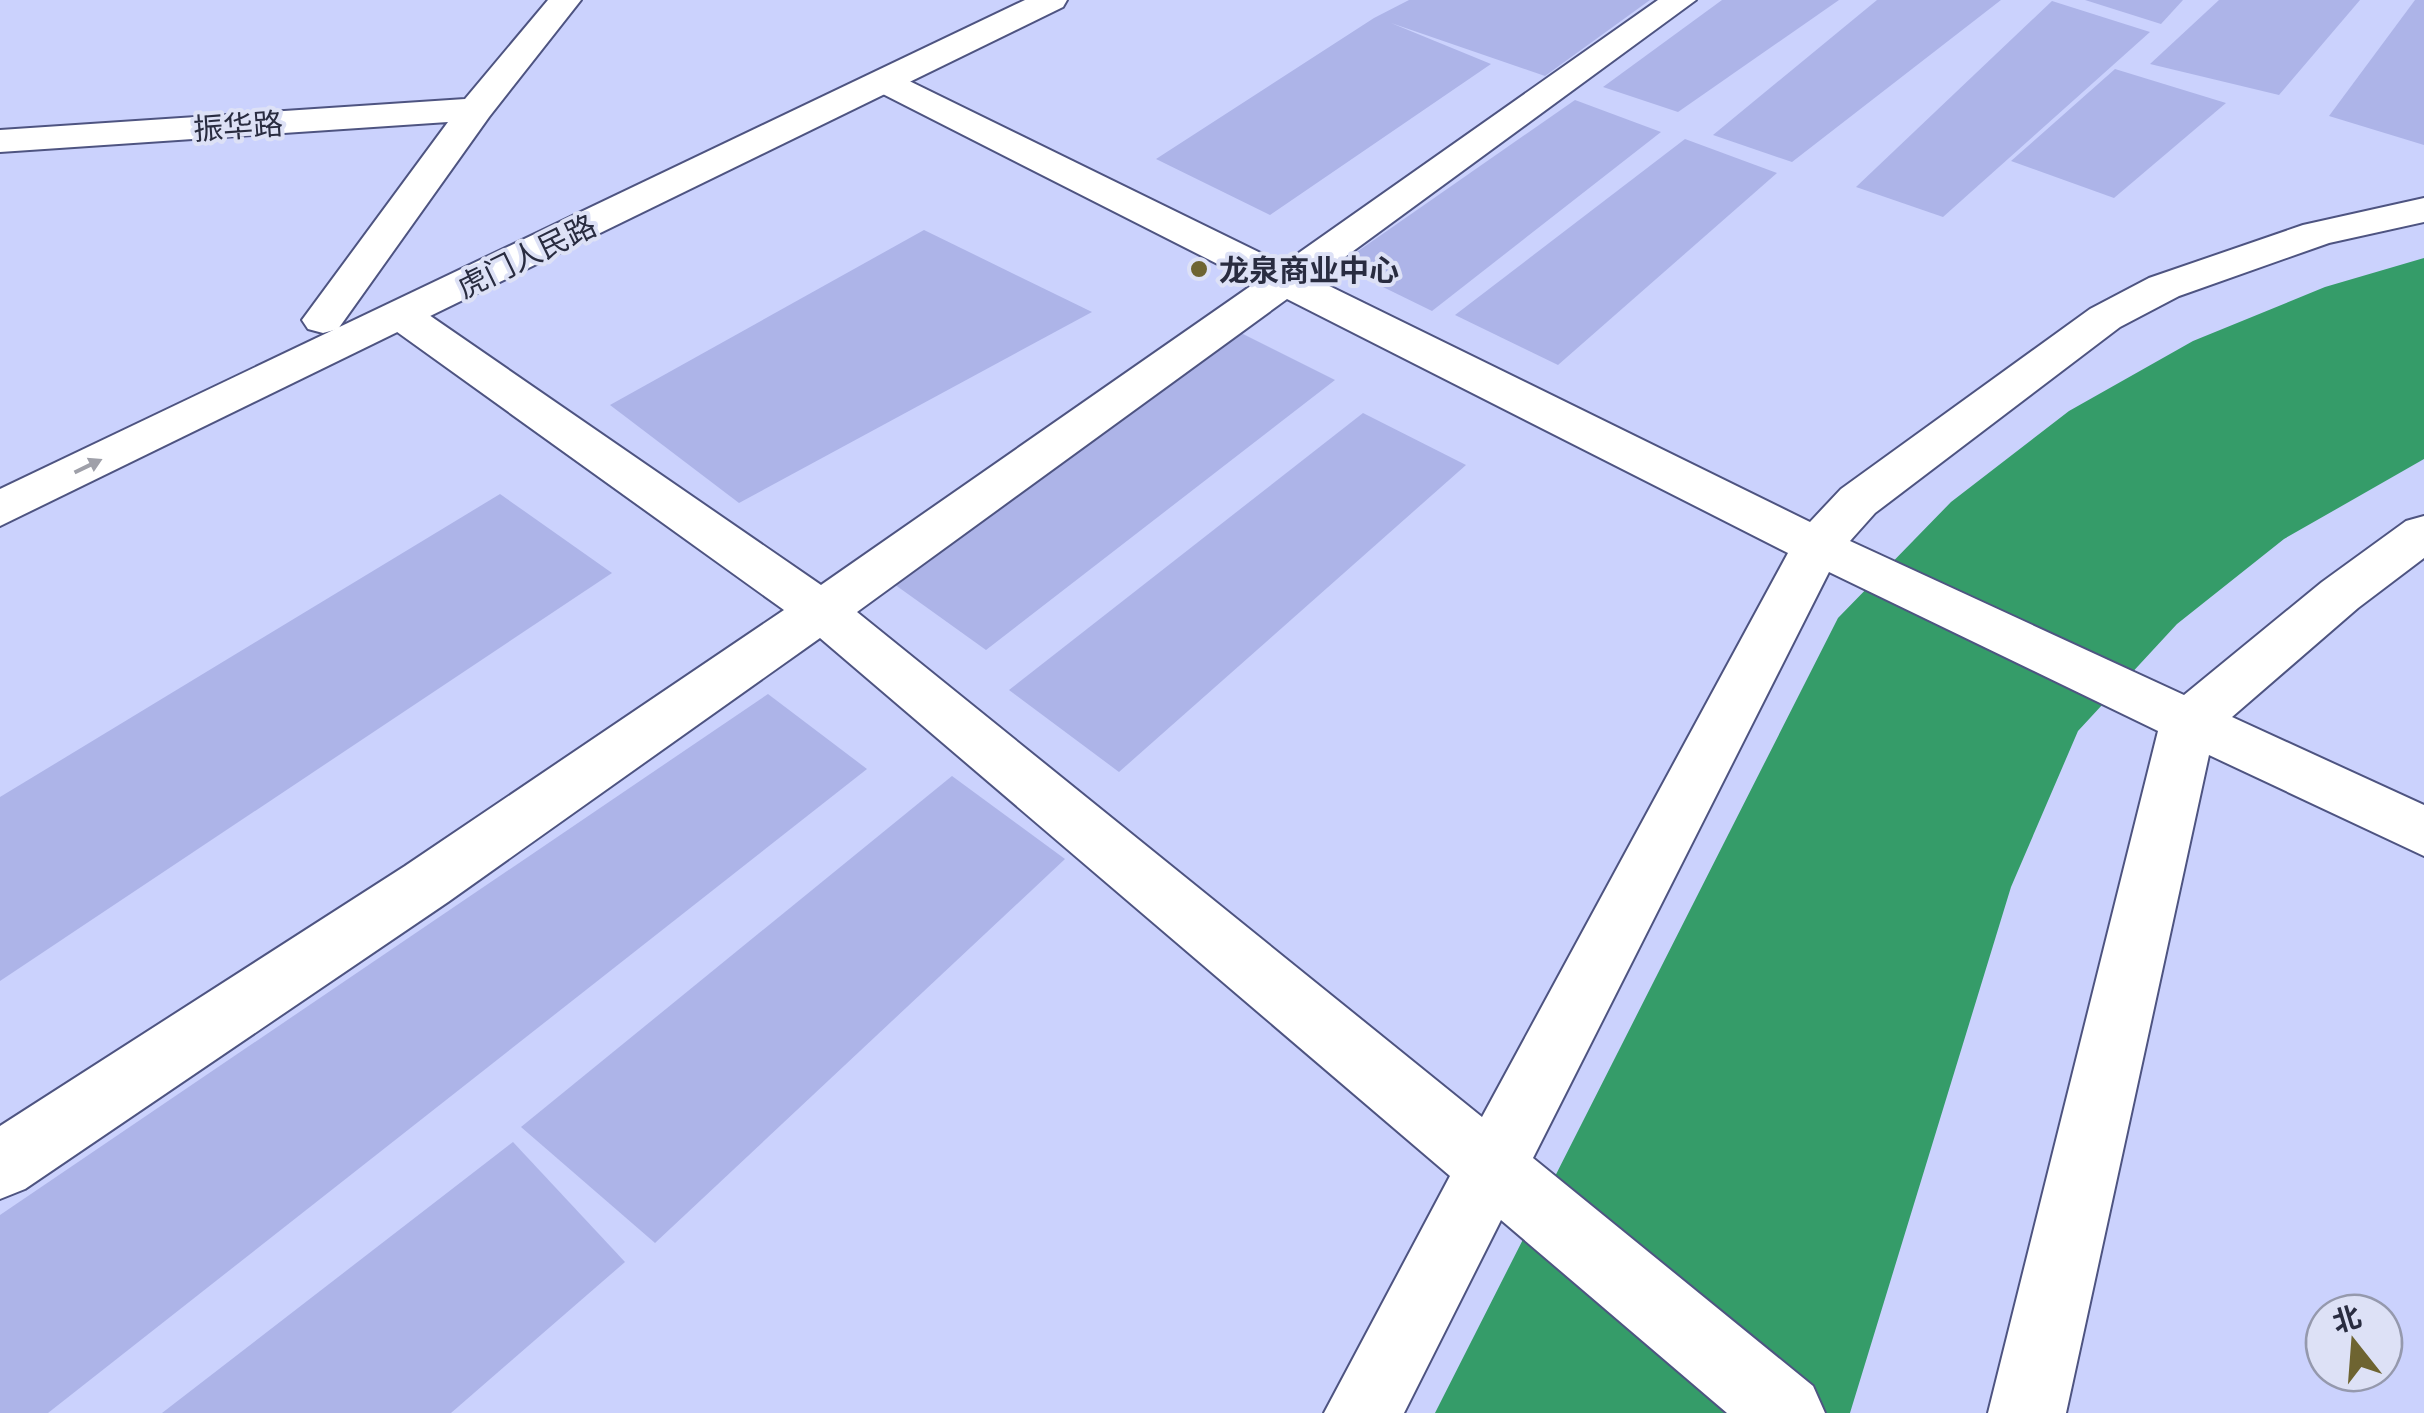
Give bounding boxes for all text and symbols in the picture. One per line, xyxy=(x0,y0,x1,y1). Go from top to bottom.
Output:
street label: 振华路 xyxy=(192,104,284,146)
street label: 虎门人民路 xyxy=(451,206,601,304)
place label: 龙泉商业中心 xyxy=(1219,251,1399,287)
marker: 龙泉商业中心 xyxy=(1188,258,1210,280)
one-way arrow xyxy=(74,458,103,475)
north arrow xyxy=(2304,1293,2404,1393)
text: 北 xyxy=(2328,1298,2365,1338)

